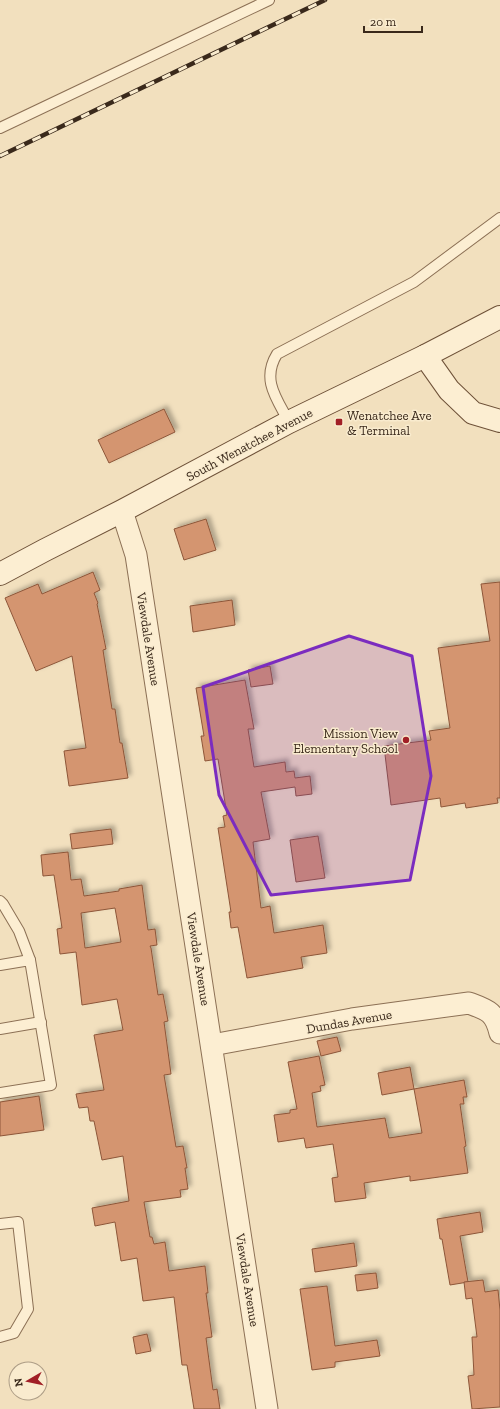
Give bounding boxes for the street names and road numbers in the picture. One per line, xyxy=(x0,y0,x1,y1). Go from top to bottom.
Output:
street label: South Wenatchee Avenue xyxy=(184,405,315,484)
street label: Viewdale Avenue xyxy=(134,590,163,687)
street label: Viewdale Avenue xyxy=(184,910,213,1007)
street label: Dundas Avenue xyxy=(305,1007,393,1036)
street label: Viewdale Avenue xyxy=(233,1231,262,1328)

